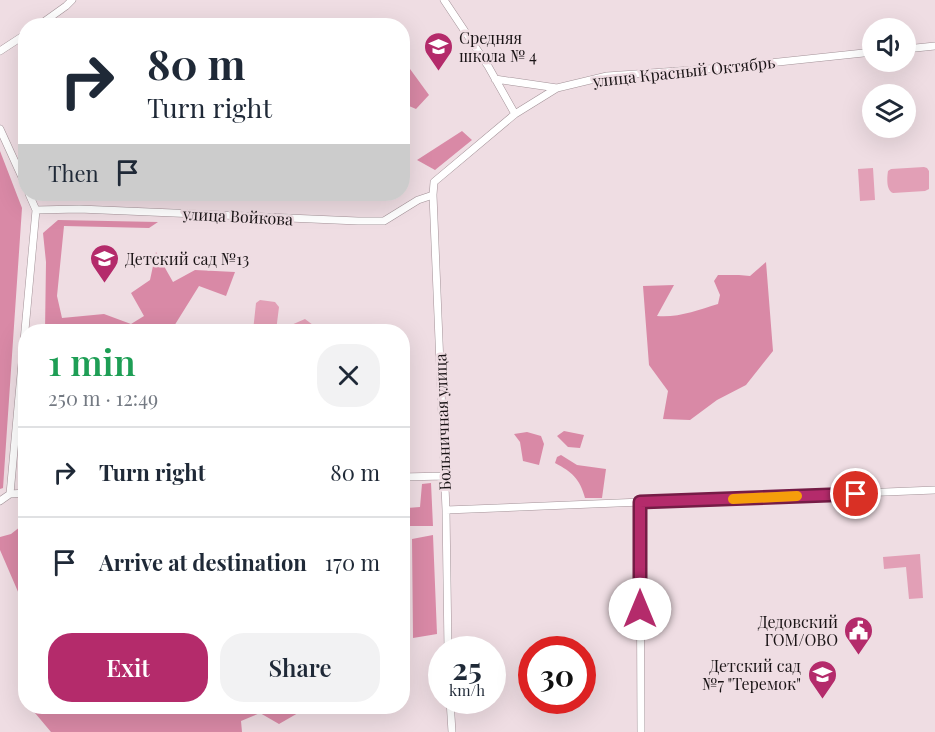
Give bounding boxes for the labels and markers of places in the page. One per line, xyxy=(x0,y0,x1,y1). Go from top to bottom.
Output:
place label: Средняя школа № 4 xyxy=(459,27,537,66)
school or university icon: Средняя школа № 4 xyxy=(422,30,454,72)
school or university icon: Детский сад №13 xyxy=(88,242,120,284)
place label: Детский сад №13 xyxy=(125,248,249,269)
pin xyxy=(830,468,881,519)
place label: Дедовский ГОМ/ОВО xyxy=(758,611,838,650)
public building icon: Дедовский ГОМ/ОВО xyxy=(843,614,875,656)
place label: Детский сад №7 "Теремок" xyxy=(702,655,802,694)
school or university icon: Детский сад №7 "Теремок" xyxy=(806,658,838,700)

